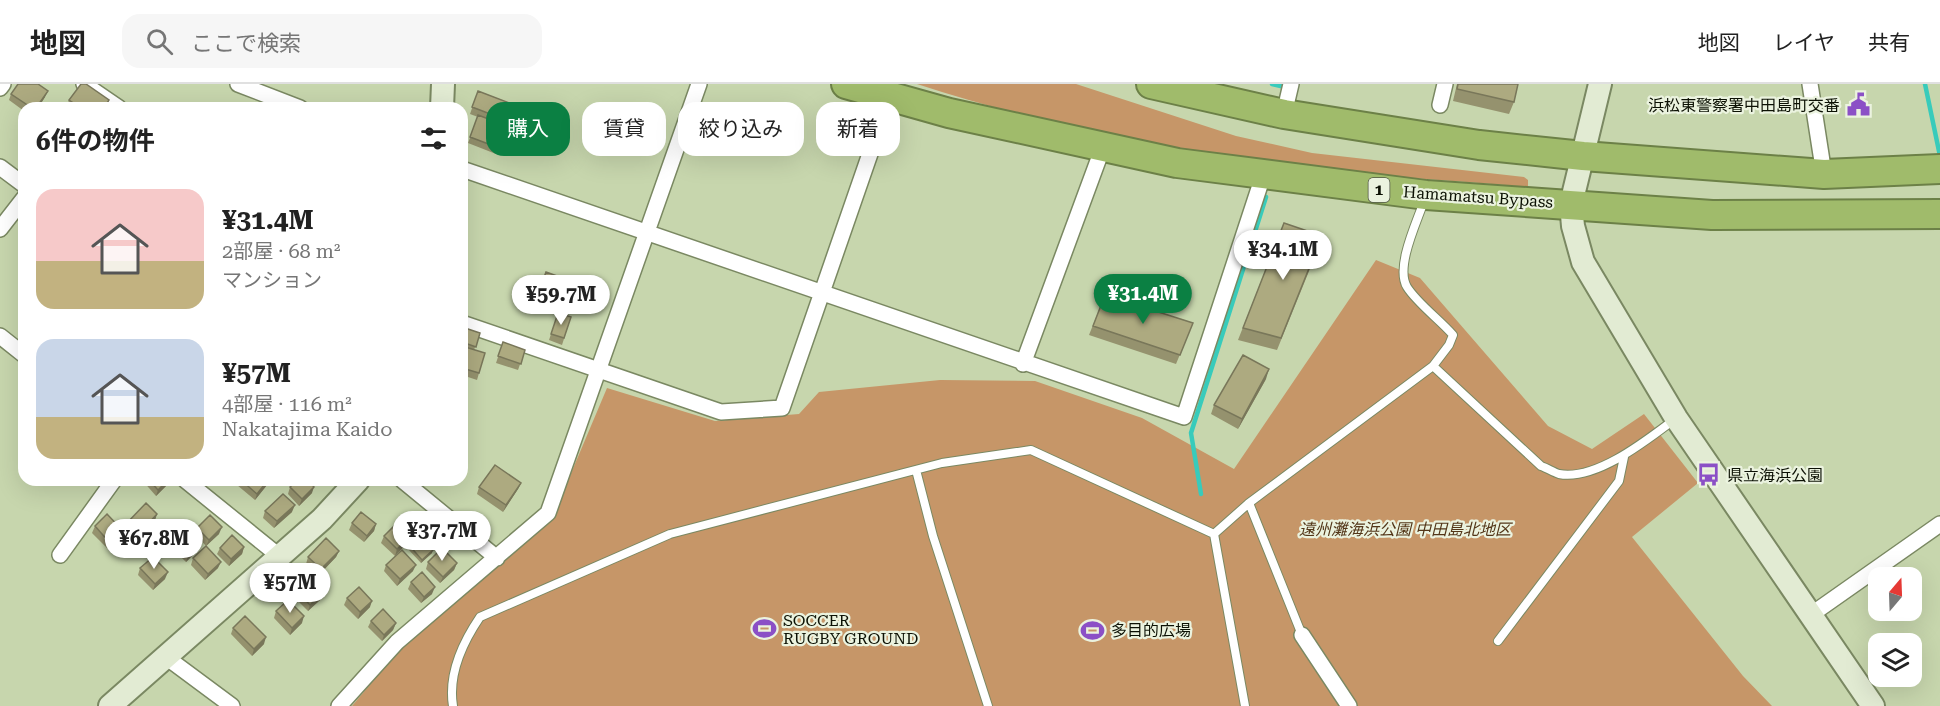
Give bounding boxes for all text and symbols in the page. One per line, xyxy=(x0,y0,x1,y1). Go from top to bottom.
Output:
search box xyxy=(122,14,542,68)
icon: search xyxy=(143,25,176,58)
text: 地図 xyxy=(30,27,86,60)
text: ここで検索 xyxy=(191,31,301,56)
text: 地図 xyxy=(1698,31,1740,55)
text: レイヤ xyxy=(1773,31,1835,55)
text: 共有 xyxy=(1868,31,1910,55)
public building icon: 浜松東警察署中田島町交番 xyxy=(1845,92,1871,118)
place label: 浜松東警察署中田島町交番 xyxy=(1648,96,1840,115)
chip: 購入 xyxy=(486,102,570,156)
chip: 賃貸 xyxy=(582,102,666,156)
chip: 絞り込み xyxy=(678,102,804,156)
chip: 新着 xyxy=(816,102,900,156)
icon: filters xyxy=(417,122,450,155)
text: 6件の物件 xyxy=(36,126,155,156)
road number: 1 xyxy=(1368,178,1390,202)
street label: Hamamatsu Bypass xyxy=(1402,182,1554,212)
text: ¥31.4M xyxy=(222,205,314,235)
icon: home xyxy=(84,213,156,285)
pin: ¥34.1M xyxy=(1234,230,1332,281)
text: ¥34.1M xyxy=(1248,237,1318,261)
text: 2部屋 · 68 m² xyxy=(222,239,341,263)
text: マンション xyxy=(222,268,322,292)
pin: ¥31.4M xyxy=(1094,274,1192,325)
pin: ¥59.7M xyxy=(512,275,610,326)
text: ¥31.4M xyxy=(1108,281,1178,305)
text: ¥59.7M xyxy=(526,282,596,306)
text: ¥57M xyxy=(222,358,291,388)
icon: home xyxy=(84,363,156,435)
text: 4部屋 · 116 m² xyxy=(222,392,352,416)
text: Nakatajima Kaido xyxy=(222,417,392,441)
bus stop icon: 県立海浜公園 xyxy=(1696,462,1722,488)
place label: 県立海浜公園 xyxy=(1727,466,1823,485)
pin: ¥37.7M xyxy=(393,511,491,562)
text: ¥37.7M xyxy=(407,518,477,542)
pin: ¥67.8M xyxy=(105,519,203,570)
park label: 遠州灘海浜公園 中田島北地区 xyxy=(1299,520,1513,539)
text: ¥67.8M xyxy=(119,526,189,550)
pin: ¥57M xyxy=(254,563,326,614)
north arrow xyxy=(1868,567,1922,621)
map controls xyxy=(1868,567,1922,687)
text: ¥57M xyxy=(264,570,316,594)
place label: SOCCER RUGBY GROUND xyxy=(783,611,918,648)
sports icon: SOCCER RUGBY GROUND xyxy=(752,616,778,642)
sports icon: 多目的広場 xyxy=(1080,617,1106,643)
place label: 多目的広場 xyxy=(1111,621,1191,640)
button: layers xyxy=(1868,633,1922,687)

